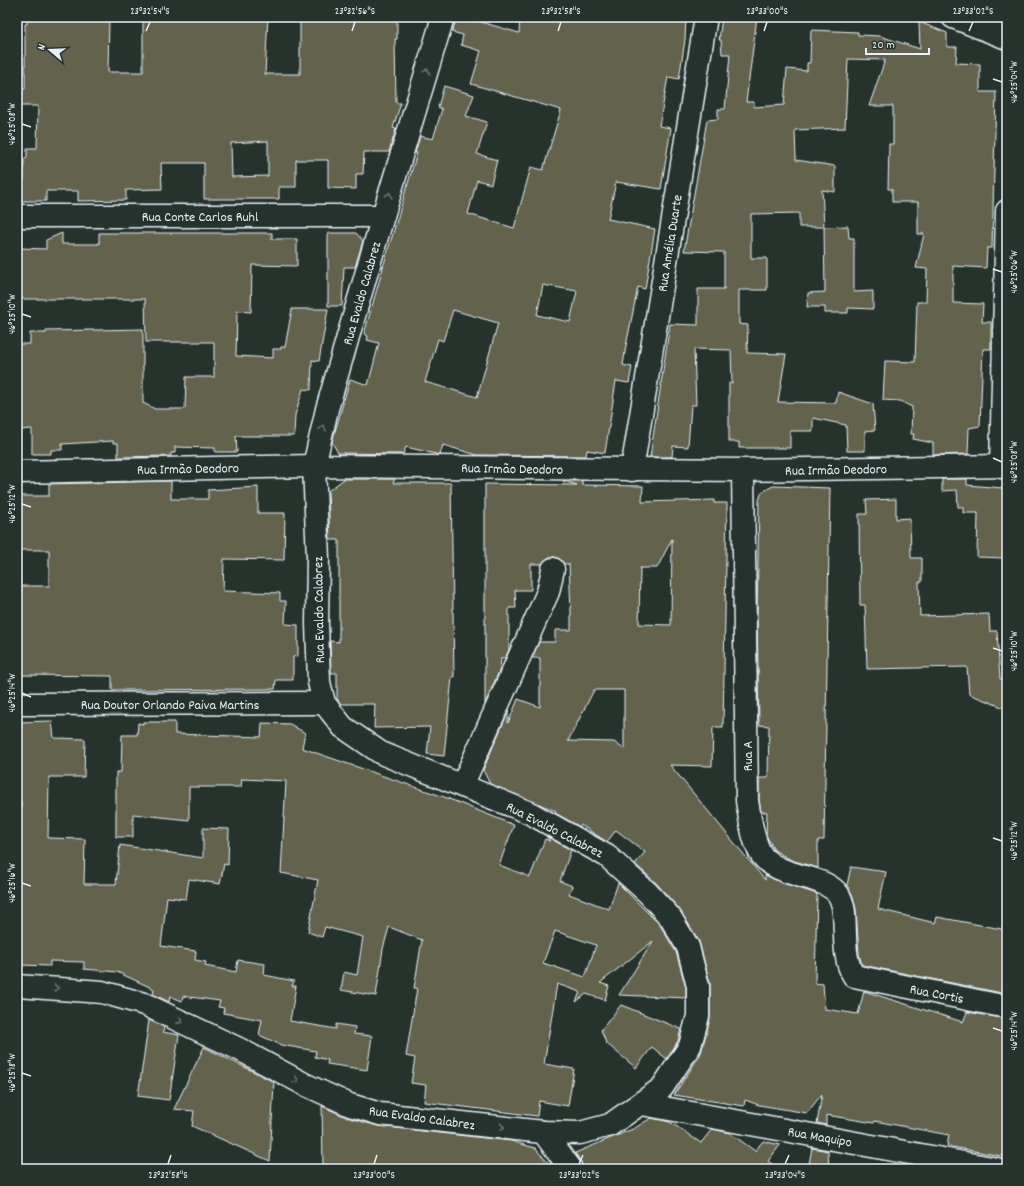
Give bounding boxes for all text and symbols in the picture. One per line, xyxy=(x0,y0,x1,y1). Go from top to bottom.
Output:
text: 23°32'54"S xyxy=(130,5,170,19)
text: 23°32'56"S xyxy=(335,5,375,19)
text: 23°32'58"S xyxy=(541,5,581,19)
text: 23°33'00"S xyxy=(746,5,788,19)
text: 23°33'02"S xyxy=(953,5,993,19)
north arrow xyxy=(30,30,70,70)
scale bar xyxy=(866,30,929,56)
text: 20 m xyxy=(872,37,895,54)
text: N xyxy=(34,42,51,53)
text: 46°25'04"W xyxy=(1008,61,1022,103)
one-way arrow xyxy=(422,67,431,74)
text: 46°25'08"W xyxy=(6,103,20,145)
one-way arrow xyxy=(384,192,393,199)
street label: Rua Amélia Duarte xyxy=(653,193,689,293)
street label: Rua Conte Carlos Ruhl xyxy=(142,208,259,228)
street label: Rua Evaldo Calabrez xyxy=(339,239,387,348)
text: 46°25'06"W xyxy=(1008,250,1022,293)
text: 46°25'10"W xyxy=(6,294,20,334)
one-way arrow xyxy=(318,424,326,431)
text: 46°25'08"W xyxy=(1008,441,1022,483)
street label: Rua Irmão Deodoro xyxy=(137,459,239,481)
street label: Rua Irmão Deodoro xyxy=(461,459,563,481)
street label: Rua Irmão Deodoro xyxy=(785,460,887,482)
text: 46°25'12"W xyxy=(6,484,20,524)
street label: Rua Evaldo Calabrez xyxy=(309,556,331,664)
text: 46°25'10"W xyxy=(1008,631,1022,671)
text: 46°25'14"W xyxy=(6,673,20,712)
street label: Rua Doutor Orlando Paiva Martins xyxy=(81,696,259,716)
street label: Rua A xyxy=(739,741,759,771)
street label: Rua Evaldo Calabrez xyxy=(502,798,607,864)
text: 46°25'12"W xyxy=(1008,821,1022,861)
text: 46°25'16"W xyxy=(6,863,20,903)
street label: Rua Cortis xyxy=(908,980,965,1010)
one-way arrow xyxy=(53,984,59,993)
text: 46°25'14"W xyxy=(1008,1011,1022,1050)
one-way arrow xyxy=(176,1017,183,1024)
text: 46°25'18"W xyxy=(6,1053,20,1092)
one-way arrow xyxy=(292,1076,299,1083)
street label: Rua Evaldo Calabrez xyxy=(367,1102,477,1136)
street label: Rua Maquipo xyxy=(786,1122,853,1153)
one-way arrow xyxy=(499,1123,505,1132)
text: 23°32'58"S xyxy=(148,1169,188,1183)
text: 23°33'00"S xyxy=(353,1169,395,1183)
text: 23°33'02"S xyxy=(559,1169,599,1183)
text: 23°33'04"S xyxy=(765,1169,805,1183)

